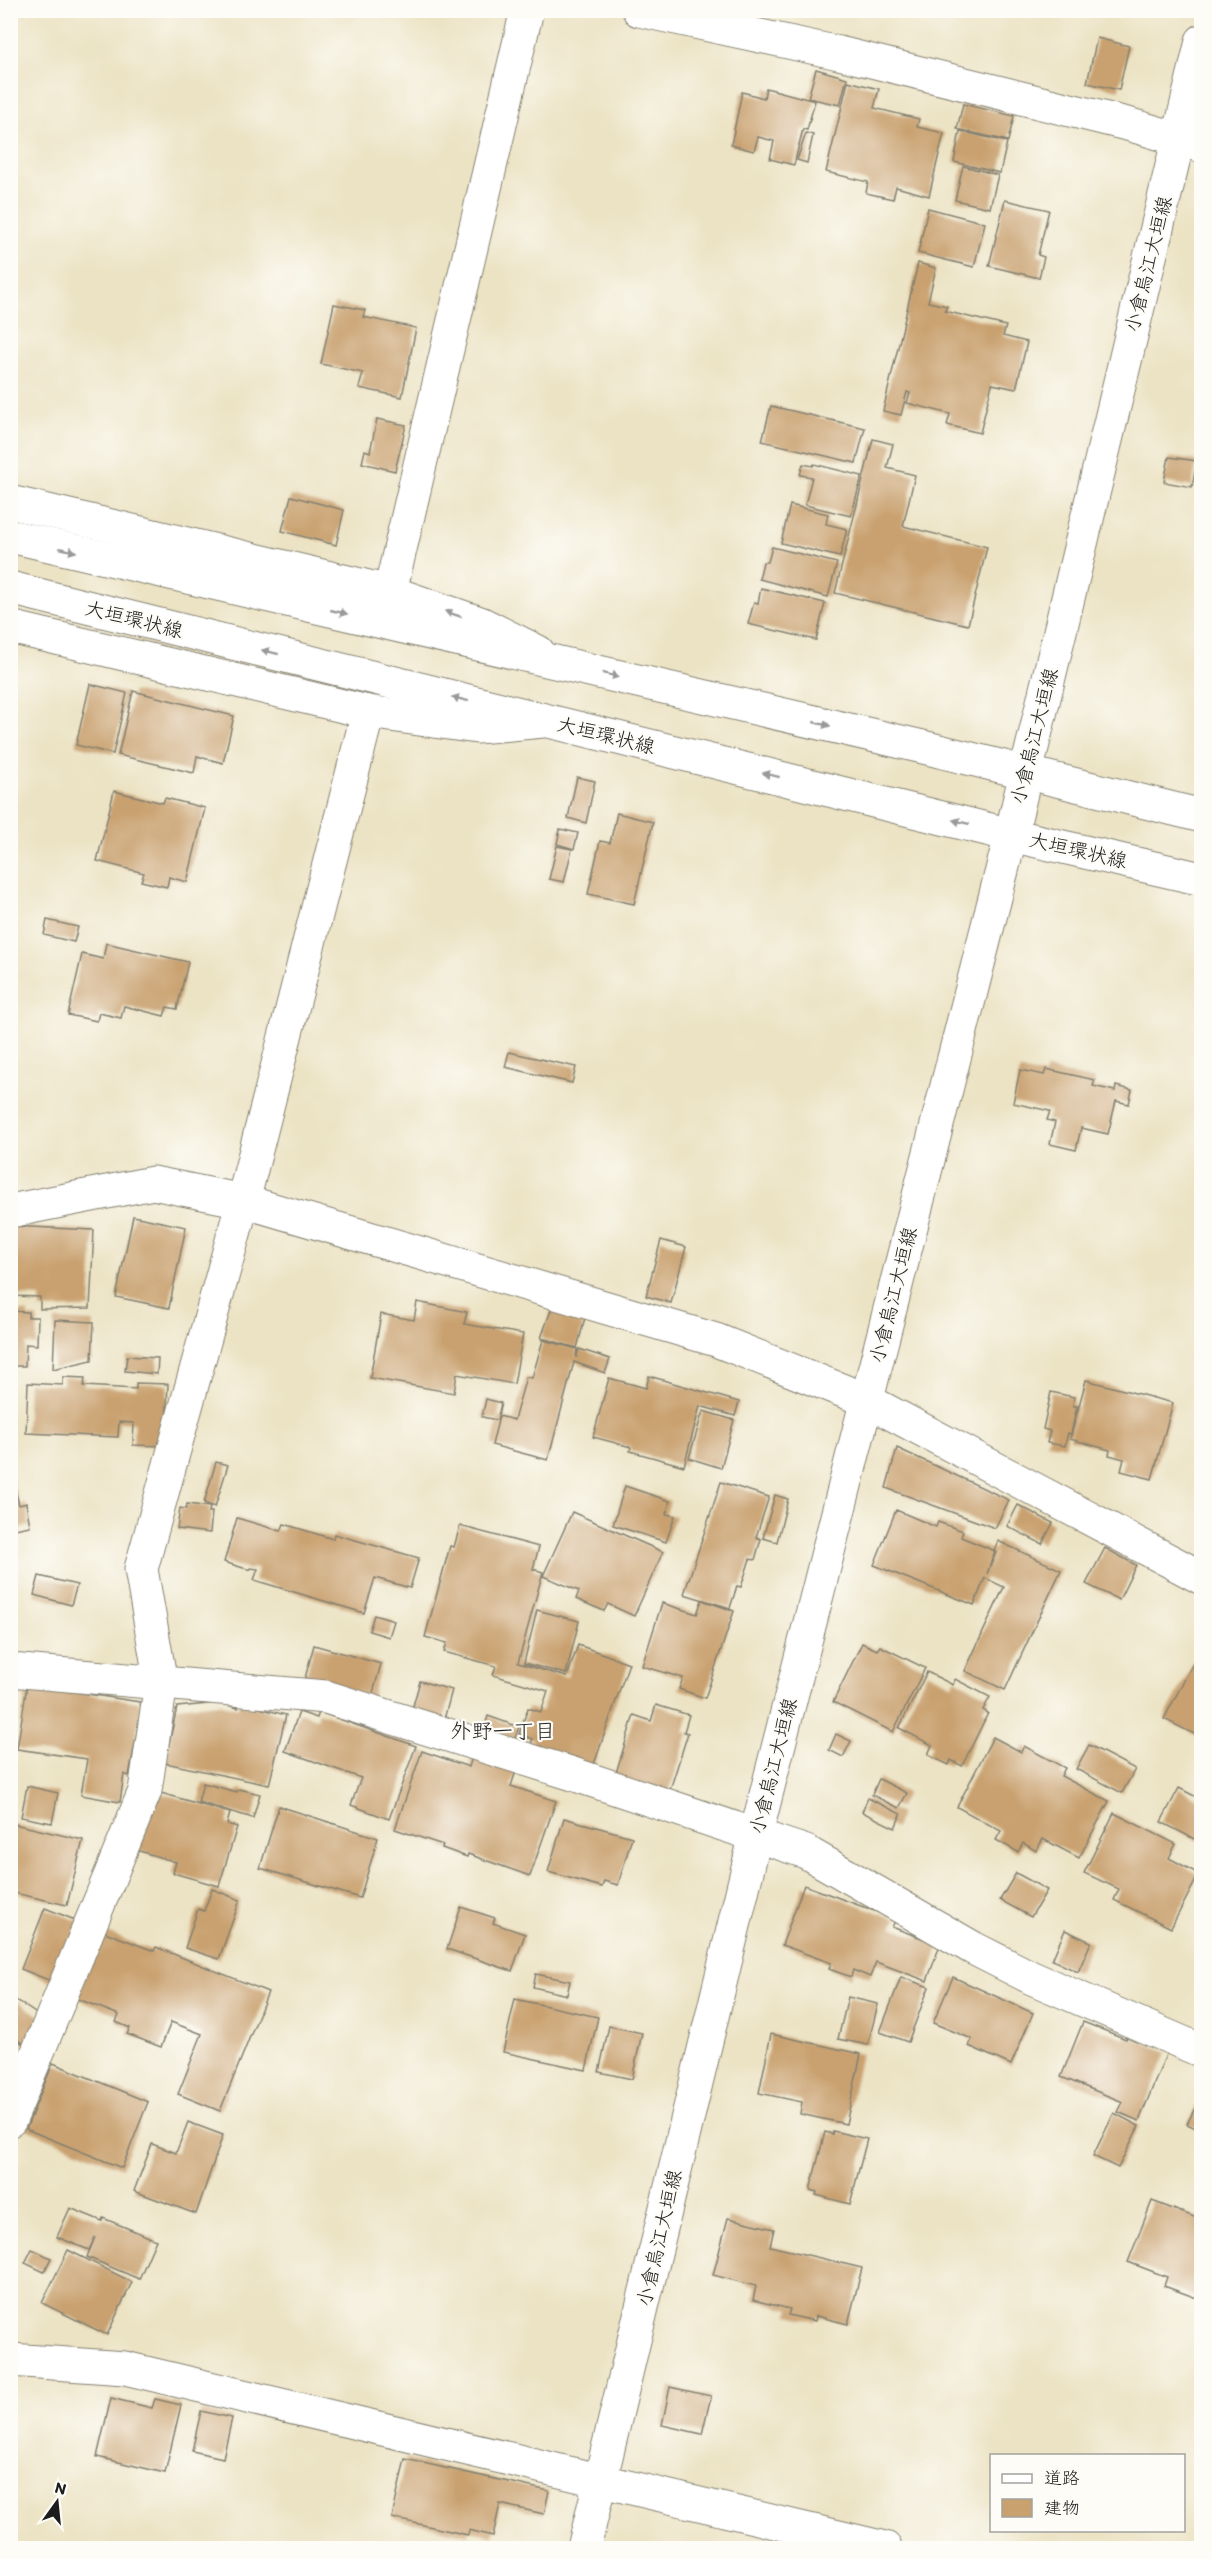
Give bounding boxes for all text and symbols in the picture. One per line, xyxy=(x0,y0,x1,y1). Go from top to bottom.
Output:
street label: 小倉烏江大垣線 xyxy=(1119,193,1177,335)
one-way arrow xyxy=(58,545,77,555)
street label: 大垣環状線 xyxy=(83,595,185,643)
one-way arrow xyxy=(330,608,349,618)
one-way arrow xyxy=(444,608,462,618)
one-way arrow xyxy=(261,647,279,657)
street label: 小倉烏江大垣線 xyxy=(1005,665,1063,807)
one-way arrow xyxy=(602,670,620,680)
one-way arrow xyxy=(450,693,469,703)
street label: 大垣環状線 xyxy=(555,711,657,759)
one-way arrow xyxy=(812,719,831,729)
one-way arrow xyxy=(762,770,780,780)
one-way arrow xyxy=(951,817,970,827)
street label: 大垣環状線 xyxy=(1027,827,1129,873)
street label: 小倉烏江大垣線 xyxy=(864,1224,922,1366)
street label: 小倉烏江大垣線 xyxy=(744,1695,802,1837)
district label: 外野一丁目 xyxy=(451,1718,556,1743)
street label: 小倉烏江大垣線 xyxy=(632,2167,686,2309)
legend xyxy=(990,2454,1185,2532)
text: 道路 xyxy=(1044,2467,1080,2489)
north arrow xyxy=(27,2472,87,2532)
text: N xyxy=(53,2477,68,2499)
text: 建物 xyxy=(1044,2497,1080,2519)

